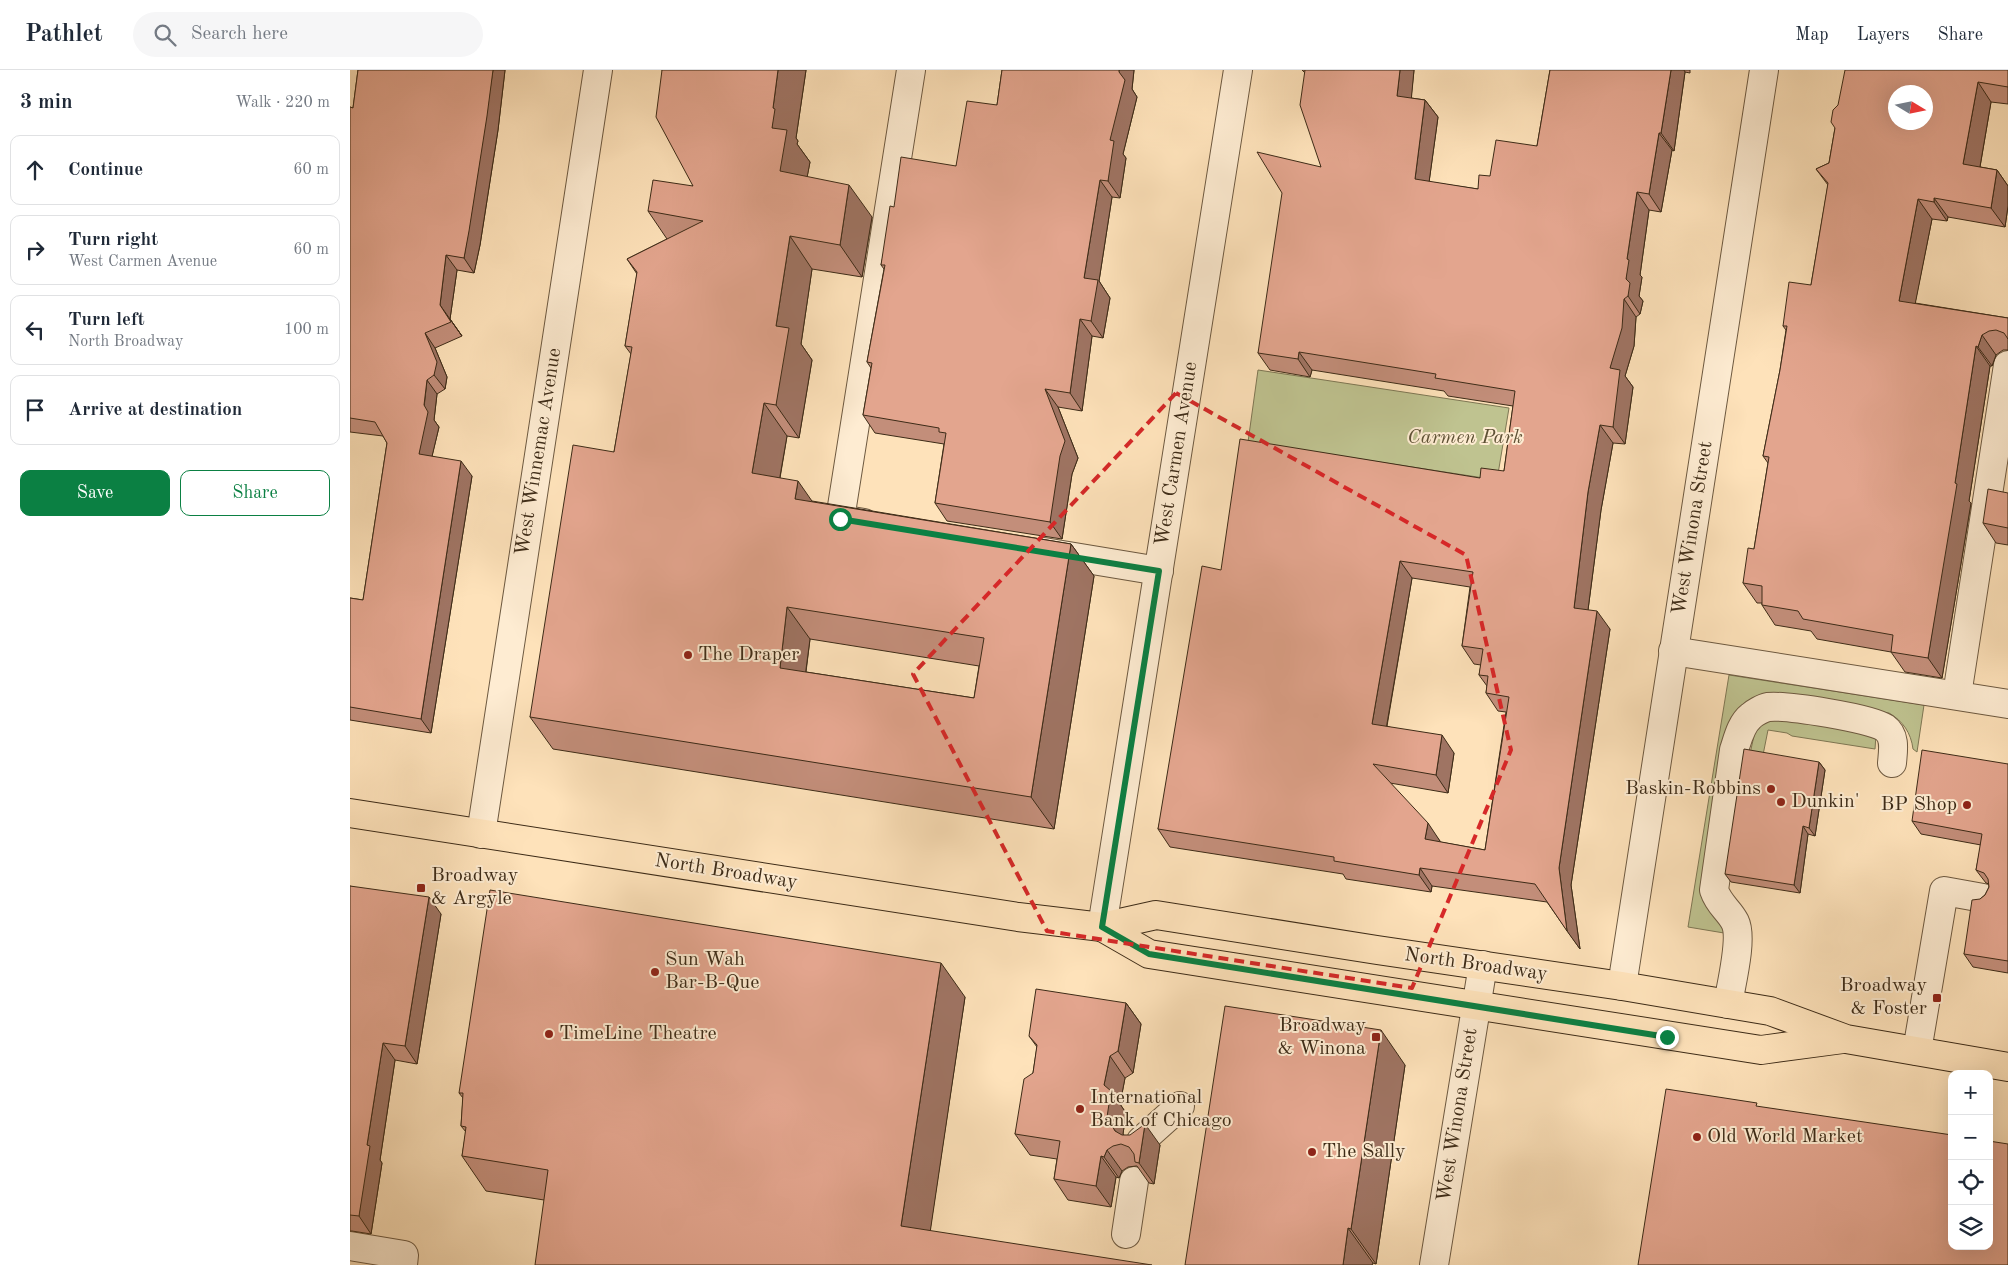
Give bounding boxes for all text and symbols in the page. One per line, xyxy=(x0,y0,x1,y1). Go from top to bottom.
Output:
search box xyxy=(133,12,483,57)
icon: search xyxy=(151,21,179,49)
text: Pathlet xyxy=(25,23,103,47)
text: Search here xyxy=(191,25,288,44)
text: Map xyxy=(1795,26,1829,44)
text: Layers xyxy=(1857,26,1909,44)
text: Share xyxy=(1937,26,1983,44)
north arrow xyxy=(1888,85,1933,130)
text: 3 min xyxy=(20,92,73,113)
text: Walk · 220 m xyxy=(235,95,330,111)
icon: ahead xyxy=(21,156,49,184)
text: Continue xyxy=(68,161,143,180)
text: 60 m xyxy=(293,162,329,178)
text: Turn right xyxy=(68,231,158,250)
icon: right xyxy=(21,236,49,264)
text: 60 m xyxy=(293,242,329,258)
text: West Carmen Avenue xyxy=(68,254,217,270)
text: Turn left xyxy=(68,311,145,330)
icon: left xyxy=(21,316,49,344)
text: 100 m xyxy=(284,322,329,338)
text: North Broadway xyxy=(68,334,183,350)
street label: West Winnemac Avenue xyxy=(513,347,565,557)
street label: West Carmen Avenue xyxy=(1153,360,1201,548)
icon: arrive xyxy=(21,396,49,424)
text: Arrive at destination xyxy=(68,401,242,420)
park label: Carmen Park xyxy=(1407,428,1523,448)
street label: West Winona Street xyxy=(1669,440,1717,616)
button: Save xyxy=(20,470,170,516)
button: Share xyxy=(180,470,330,516)
route start xyxy=(829,508,852,531)
place label: The Draper xyxy=(698,645,799,665)
marker: The Draper xyxy=(682,649,694,661)
place label: Baskin-Robbins xyxy=(1625,779,1761,799)
marker: Baskin-Robbins xyxy=(1765,783,1777,795)
place label: Dunkin' xyxy=(1791,792,1859,812)
place label: BP Shop xyxy=(1880,795,1957,815)
marker: Dunkin' xyxy=(1775,796,1787,808)
marker: BP Shop xyxy=(1961,799,1973,811)
street label: North Broadway xyxy=(653,851,799,893)
place label: Broadway & Argyle xyxy=(431,866,519,909)
marker: Broadway & Argyle xyxy=(415,882,427,894)
street label: North Broadway xyxy=(1403,945,1549,985)
place label: Sun Wah Bar-B-Que xyxy=(665,950,759,993)
marker: Sun Wah Bar-B-Que xyxy=(649,966,661,978)
place label: Broadway & Foster xyxy=(1840,976,1927,1019)
marker: Broadway & Foster xyxy=(1931,992,1943,1004)
place label: Broadway & Winona xyxy=(1277,1016,1366,1059)
place label: TimeLine Theatre xyxy=(559,1024,717,1044)
route end xyxy=(1656,1026,1679,1049)
street label: West Winona Street xyxy=(1434,1027,1482,1203)
marker: TimeLine Theatre xyxy=(543,1028,555,1040)
marker: Broadway & Winona xyxy=(1370,1031,1382,1043)
map controls xyxy=(1948,1070,1993,1250)
button: + xyxy=(1948,1070,1993,1115)
place label: International Bank of Chicago xyxy=(1090,1088,1232,1131)
marker: International Bank of Chicago xyxy=(1074,1103,1086,1115)
button: − xyxy=(1948,1115,1993,1160)
place label: Old World Market xyxy=(1707,1127,1863,1147)
marker: Old World Market xyxy=(1691,1131,1703,1143)
place label: The Sally xyxy=(1322,1142,1406,1162)
marker: The Sally xyxy=(1306,1146,1318,1158)
button: locate xyxy=(1948,1160,1993,1205)
button: layers xyxy=(1948,1205,1993,1250)

